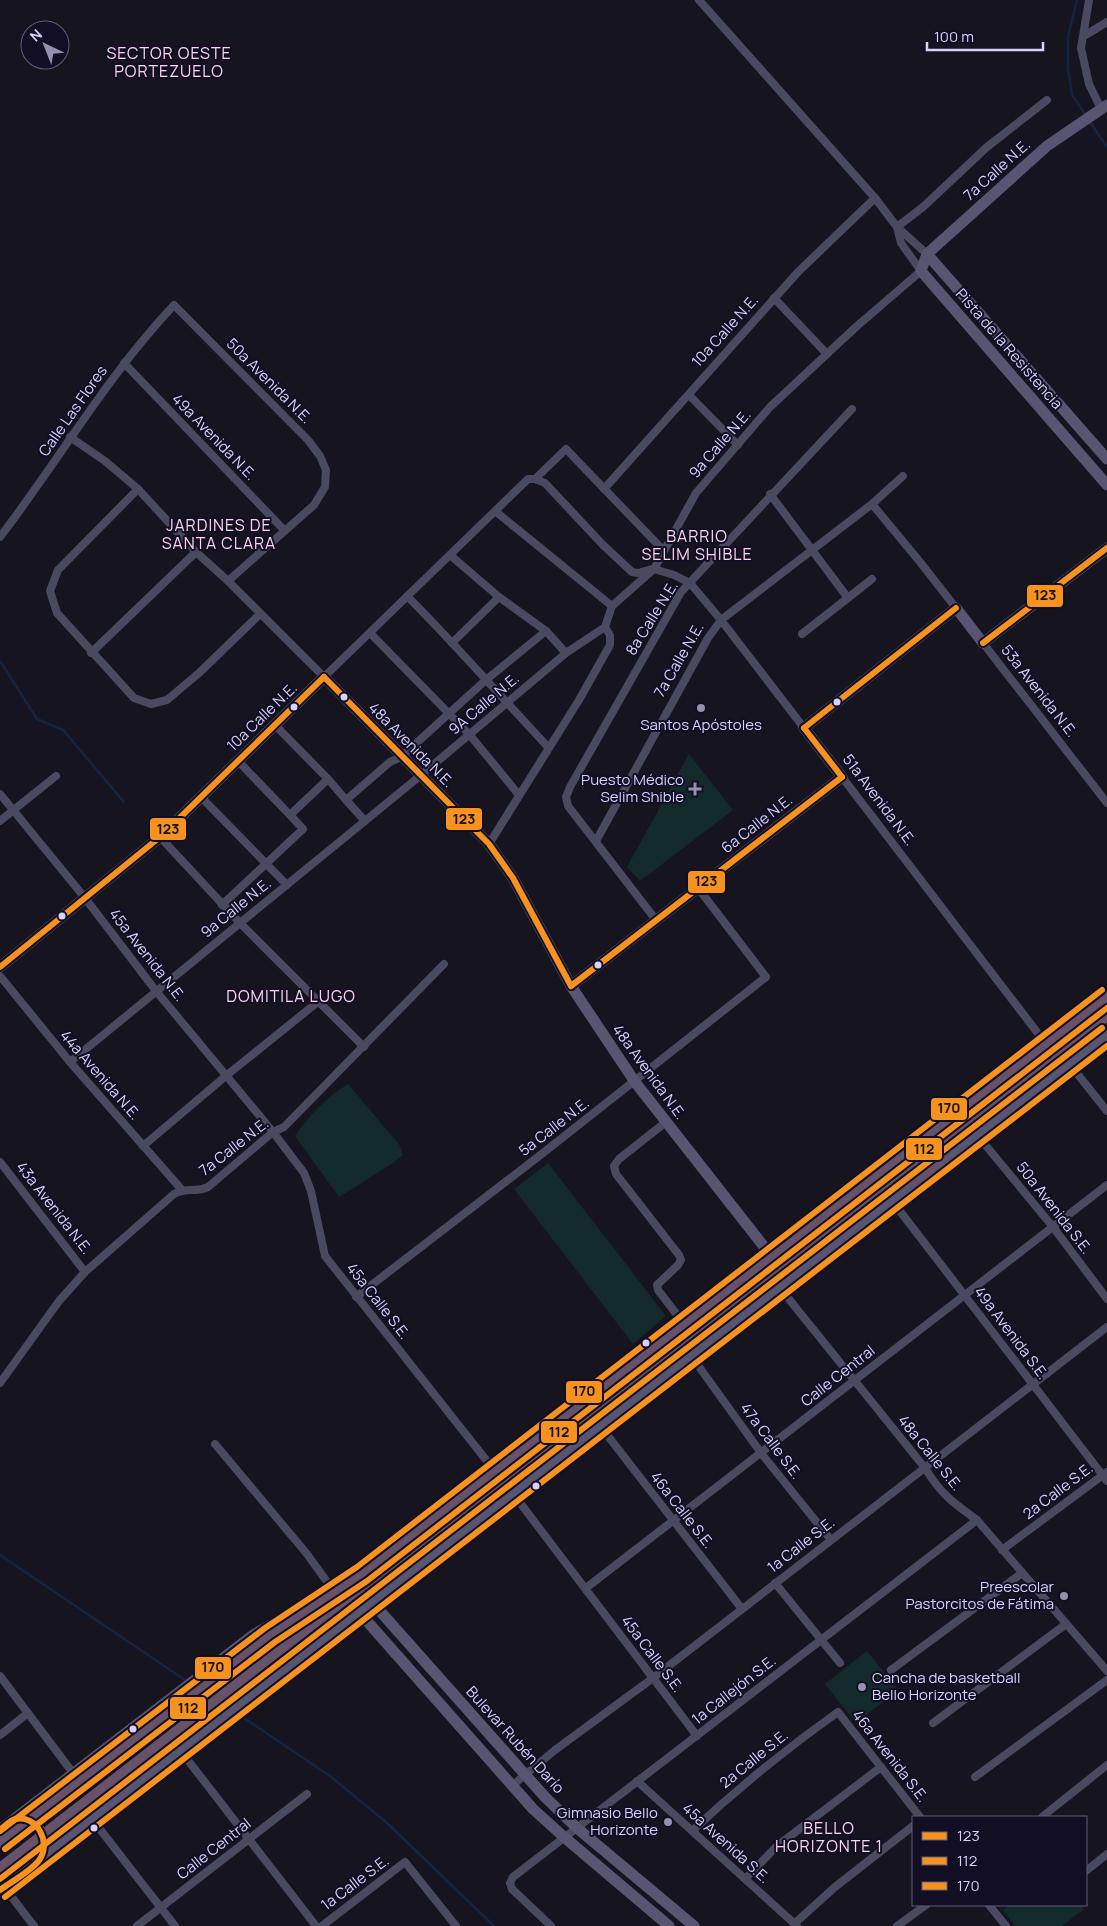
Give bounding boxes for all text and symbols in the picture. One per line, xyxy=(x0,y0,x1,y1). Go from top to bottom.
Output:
north arrow xyxy=(20,20,70,70)
scale bar xyxy=(927,20,1043,52)
text: N xyxy=(26,25,46,46)
text: 100 m xyxy=(934,26,974,47)
district label: SECTOR OESTE PORTEZUELO xyxy=(106,42,232,82)
street label: 7a Calle N.E. xyxy=(959,134,1035,205)
street label: Pista de la Resistencia xyxy=(951,284,1068,414)
street label: 10a Calle N.E. xyxy=(687,290,763,371)
street label: 50a Avenida N.E. xyxy=(222,333,317,428)
street label: Calle Las Flores xyxy=(33,361,112,460)
street label: 49a Avenida N.E. xyxy=(168,389,261,485)
street label: 9a Calle N.E. xyxy=(684,405,755,483)
district label: JARDINES DE SANTA CLARA xyxy=(162,514,276,554)
district label: BARRIO SELIM SHIBLE xyxy=(641,525,753,565)
street label: 8a Calle N.E. xyxy=(620,576,683,659)
line badge: 123 xyxy=(1026,584,1064,608)
text: 123 xyxy=(1034,585,1056,604)
street label: 7a Calle N.E. xyxy=(649,619,708,701)
street label: 53a Avenida N.E. xyxy=(997,640,1082,741)
street label: 9A Calle N.E. xyxy=(444,668,523,739)
street label: 10a Calle N.E. xyxy=(222,678,302,756)
unlabelled marker xyxy=(339,692,349,702)
street label: 48a Avenida N.E. xyxy=(364,697,459,792)
unlabelled marker xyxy=(832,697,842,707)
unlabelled marker xyxy=(289,702,299,712)
marker: Santos Apóstoles xyxy=(695,702,707,714)
place label: Santos Apóstoles xyxy=(640,714,762,735)
street label: 51a Avenida N.E. xyxy=(838,750,921,850)
place label: Puesto Médico Selim Shible xyxy=(581,769,684,807)
marker: Puesto Médico Selim Shible xyxy=(688,782,702,796)
street label: 6a Calle N.E. xyxy=(717,789,797,858)
line badge: 123 xyxy=(445,807,483,831)
text: 123 xyxy=(453,809,475,828)
line badge: 123 xyxy=(149,817,187,841)
text: 123 xyxy=(157,819,179,838)
line badge: 123 xyxy=(687,870,726,894)
text: 123 xyxy=(695,871,717,890)
street label: 9a Calle N.E. xyxy=(196,873,275,942)
street label: 45a Avenida N.E. xyxy=(104,904,190,1006)
unlabelled marker xyxy=(57,911,67,921)
unlabelled marker xyxy=(593,960,603,970)
district label: DOMITILA LUGO xyxy=(226,985,356,1007)
street label: 48a Avenida N.E. xyxy=(608,1020,691,1123)
street label: 44a Avenida N.E. xyxy=(55,1025,145,1124)
street label: 5a Calle N.E. xyxy=(514,1092,593,1161)
line badge: 170 xyxy=(930,1097,968,1121)
text: 170 xyxy=(938,1098,960,1117)
street label: 7a Calle N.E. xyxy=(194,1113,273,1180)
line badge: 112 xyxy=(905,1137,943,1161)
text: 112 xyxy=(914,1139,934,1158)
street label: 43a Avenida N.E. xyxy=(12,1157,97,1258)
street label: 50a Avenida S.E. xyxy=(1012,1157,1097,1258)
street label: 45a Calle S.E. xyxy=(342,1258,415,1343)
street label: 49a Avenida S.E. xyxy=(969,1282,1053,1384)
unlabelled marker xyxy=(641,1338,651,1348)
street label: Calle Central xyxy=(796,1340,879,1411)
line badge: 170 xyxy=(565,1380,603,1404)
text: 170 xyxy=(573,1381,595,1400)
street label: 47a Calle S.E. xyxy=(736,1398,807,1483)
street label: 48a Calle S.E. xyxy=(893,1410,967,1495)
line badge: 112 xyxy=(540,1420,578,1444)
text: 112 xyxy=(549,1422,569,1441)
street label: 2a Calle S.E. xyxy=(1018,1457,1097,1524)
street label: 46a Calle S.E. xyxy=(646,1467,719,1553)
unlabelled marker xyxy=(531,1481,541,1491)
street label: 1a Calle S.E. xyxy=(763,1512,839,1578)
place label: Preescolar Pastorcitos de Fátima xyxy=(905,1576,1055,1614)
marker: Preescolar Pastorcitos de Fátima xyxy=(1058,1590,1070,1602)
street label: 45a Calle S.E. xyxy=(616,1611,688,1697)
street label: 1a Callejón S.E. xyxy=(687,1650,780,1729)
line badge: 170 xyxy=(194,1656,232,1680)
text: 170 xyxy=(202,1657,224,1676)
place label: Cancha de basketball Bello Horizonte xyxy=(872,1667,1021,1705)
street label: Bulevar Rubén Darío xyxy=(461,1681,569,1798)
marker: Cancha de basketball Bello Horizonte xyxy=(856,1681,868,1693)
line badge: 112 xyxy=(169,1696,207,1720)
text: 112 xyxy=(178,1698,198,1717)
street label: 46a Avenida S.E. xyxy=(848,1705,933,1806)
unlabelled marker xyxy=(128,1724,138,1734)
street label: 2a Calle S.E. xyxy=(715,1724,792,1793)
street label: 45a Avenida S.E. xyxy=(678,1798,775,1888)
place label: Gimnasio Bello Horizonte xyxy=(557,1802,658,1840)
street label: Calle Central xyxy=(172,1813,255,1884)
marker: Gimnasio Bello Horizonte xyxy=(662,1816,674,1828)
legend xyxy=(912,1816,1087,1906)
district label: BELLO HORIZONTE 1 xyxy=(775,1817,883,1857)
unlabelled marker xyxy=(89,1823,99,1833)
text: 123 xyxy=(957,1825,980,1846)
street label: 1a Calle S.E. xyxy=(316,1850,393,1915)
text: 112 xyxy=(957,1850,977,1871)
text: 170 xyxy=(957,1875,980,1896)

